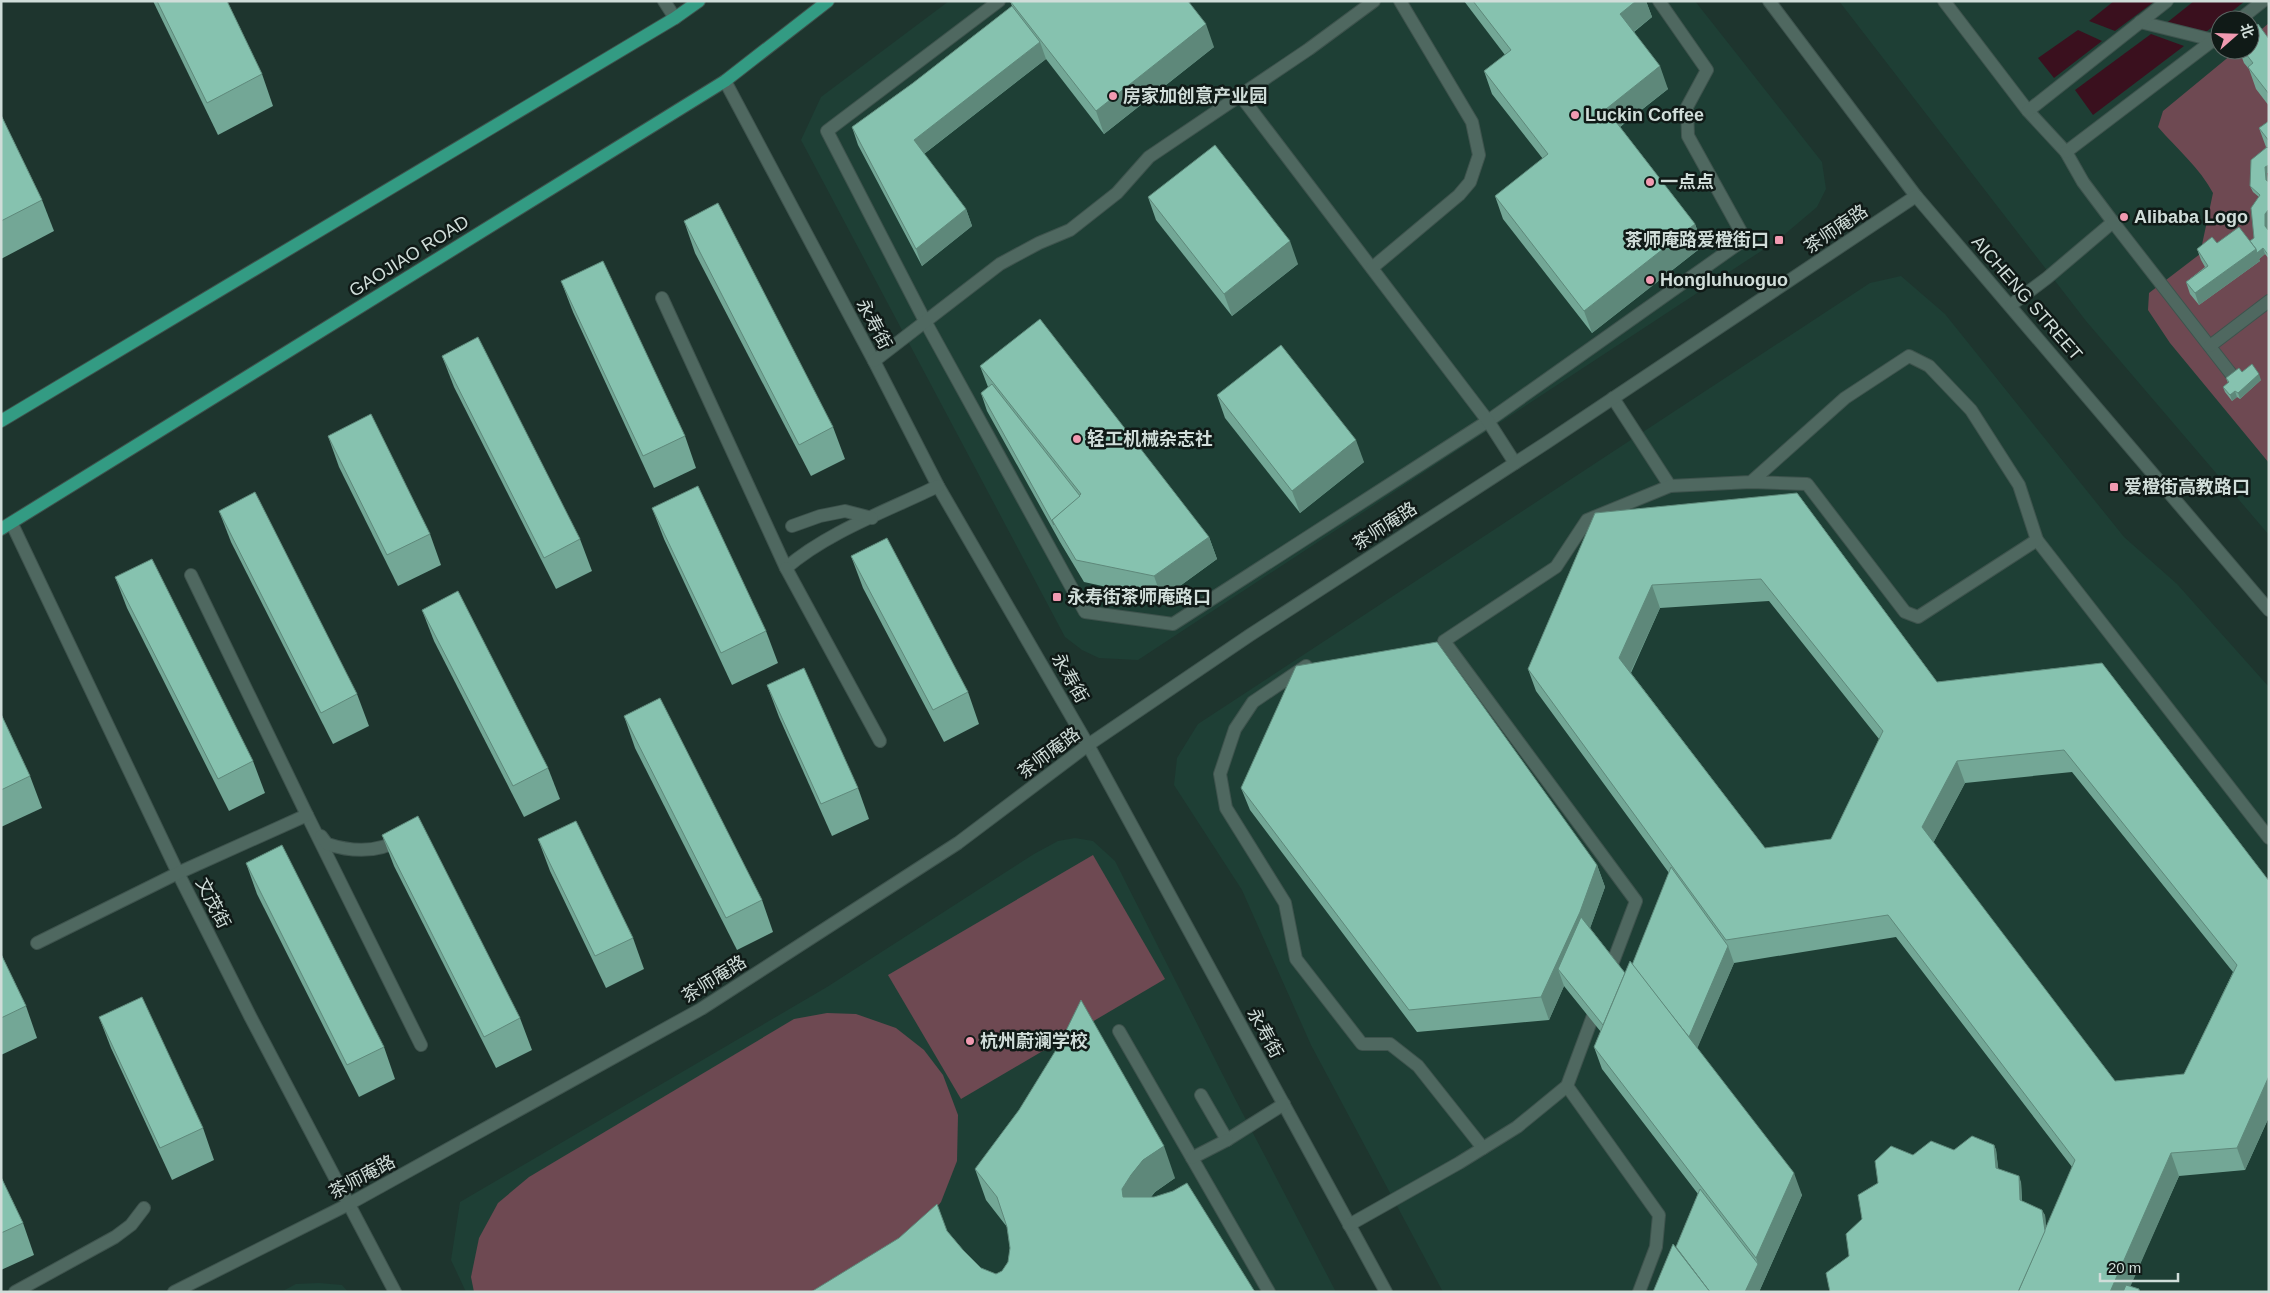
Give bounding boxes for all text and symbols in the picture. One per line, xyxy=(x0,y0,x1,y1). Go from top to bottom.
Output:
north arrow xyxy=(2210,10,2260,60)
text: 北 xyxy=(2237,21,2257,40)
place label: 房家加创意产业园 xyxy=(1123,85,1267,106)
marker: 房家加创意产业园 xyxy=(1107,90,1119,102)
place label: Luckin Coffee xyxy=(1585,105,1704,125)
marker: Luckin Coffee xyxy=(1569,109,1581,121)
place label: 一点点 xyxy=(1660,172,1714,192)
marker: 一点点 xyxy=(1644,176,1656,188)
street label: 茶师庵路 xyxy=(1801,201,1871,257)
place label: Alibaba Logo xyxy=(2134,207,2248,227)
street label: GAOJIAO ROAD xyxy=(346,211,472,301)
marker: Alibaba Logo xyxy=(2118,211,2130,223)
place label: 茶师庵路爱橙街口 xyxy=(1625,230,1769,250)
street label: AICHENG STREET xyxy=(1968,232,2086,364)
marker: 茶师庵路爱橙街口 xyxy=(1773,234,1785,246)
place label: Hongluhuoguo xyxy=(1660,270,1788,290)
marker: Hongluhuoguo xyxy=(1644,274,1656,286)
street label: 永寿街 xyxy=(852,295,896,353)
place label: 轻工机械杂志社 xyxy=(1087,429,1213,449)
marker: 轻工机械杂志社 xyxy=(1071,433,1083,445)
place label: 爱橙街高教路口 xyxy=(2124,477,2250,497)
marker: 爱橙街高教路口 xyxy=(2108,481,2120,493)
street label: 茶师庵路 xyxy=(1349,498,1421,554)
place label: 永寿街茶师庵路口 xyxy=(1067,587,1211,607)
marker: 永寿街茶师庵路口 xyxy=(1051,591,1063,603)
street label: 永寿街 xyxy=(1048,650,1092,706)
street label: 茶师庵路 xyxy=(1014,723,1084,783)
street label: 文茂街 xyxy=(192,874,234,932)
street label: 茶师庵路 xyxy=(678,951,750,1007)
street label: 永寿街 xyxy=(1243,1005,1287,1061)
place label: 杭州蔚澜学校 xyxy=(980,1031,1088,1051)
marker: 杭州蔚澜学校 xyxy=(964,1035,976,1047)
street label: 茶师庵路 xyxy=(326,1151,398,1203)
scale bar xyxy=(2100,1250,2178,1282)
text: 20 m xyxy=(2108,1259,2141,1276)

